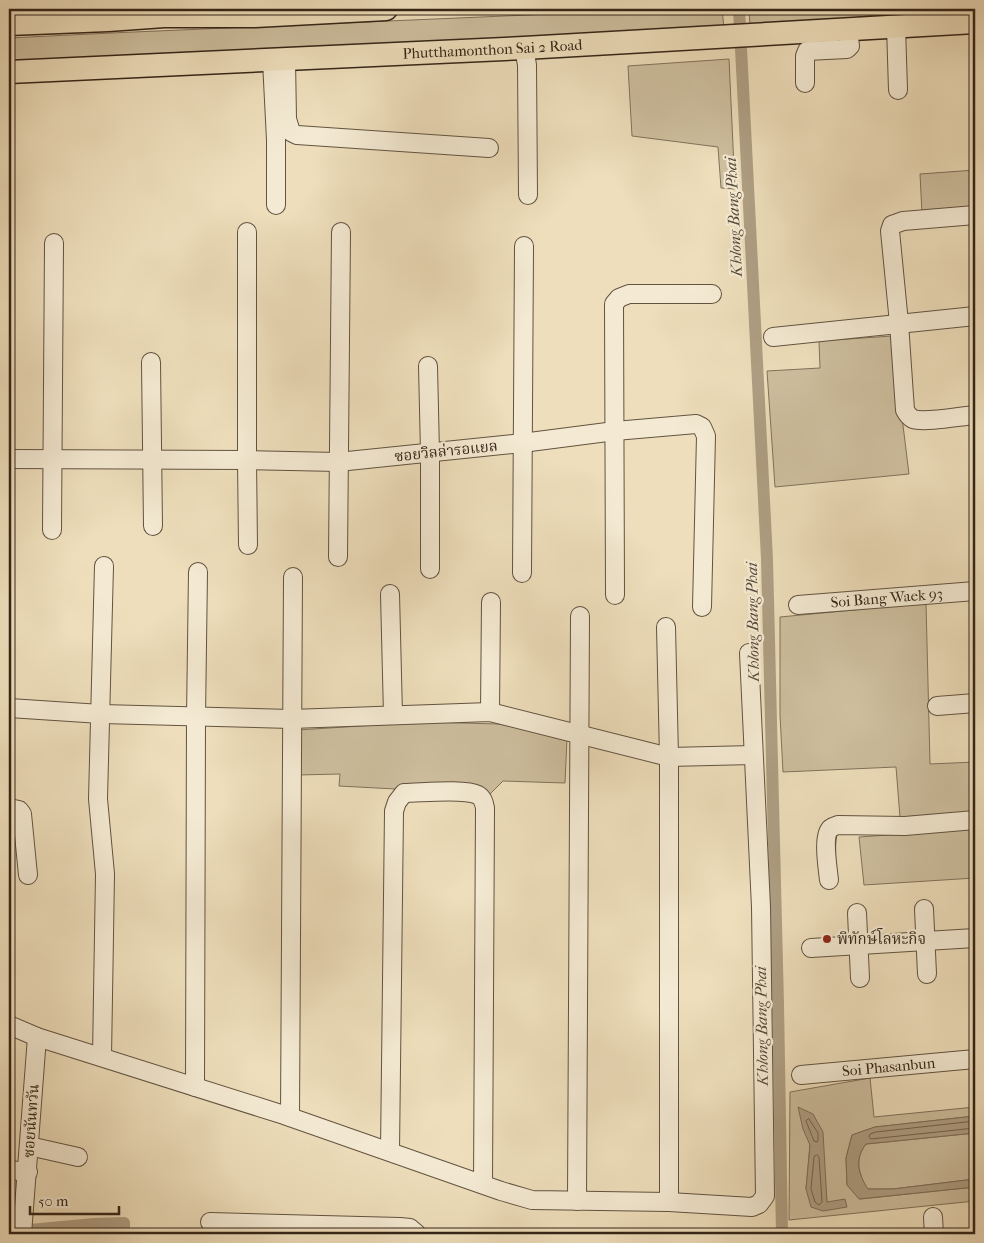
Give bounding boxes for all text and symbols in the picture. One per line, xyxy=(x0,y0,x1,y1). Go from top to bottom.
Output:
street label: Phutthamonthon Sai 2 Road xyxy=(402,36,584,63)
water label: Khlong Bang Phai xyxy=(721,155,746,278)
street label: ซอยวิลล่ารอแยล xyxy=(393,437,499,465)
water label: Khlong Bang Phai xyxy=(742,561,763,683)
street label: Soi Bang Waek 93 xyxy=(830,585,944,611)
place label: พิทักษ์โลหะกิจ xyxy=(837,928,926,948)
marker: พิทักษ์โลหะกิจ xyxy=(821,933,833,945)
water label: Khlong Bang Phai xyxy=(751,965,772,1087)
street label: Soi Phasanbun xyxy=(841,1054,936,1080)
street label: ซอยนันทวัน xyxy=(19,1083,43,1159)
scale bar xyxy=(30,1183,119,1215)
text: 50 m xyxy=(38,1192,69,1210)

